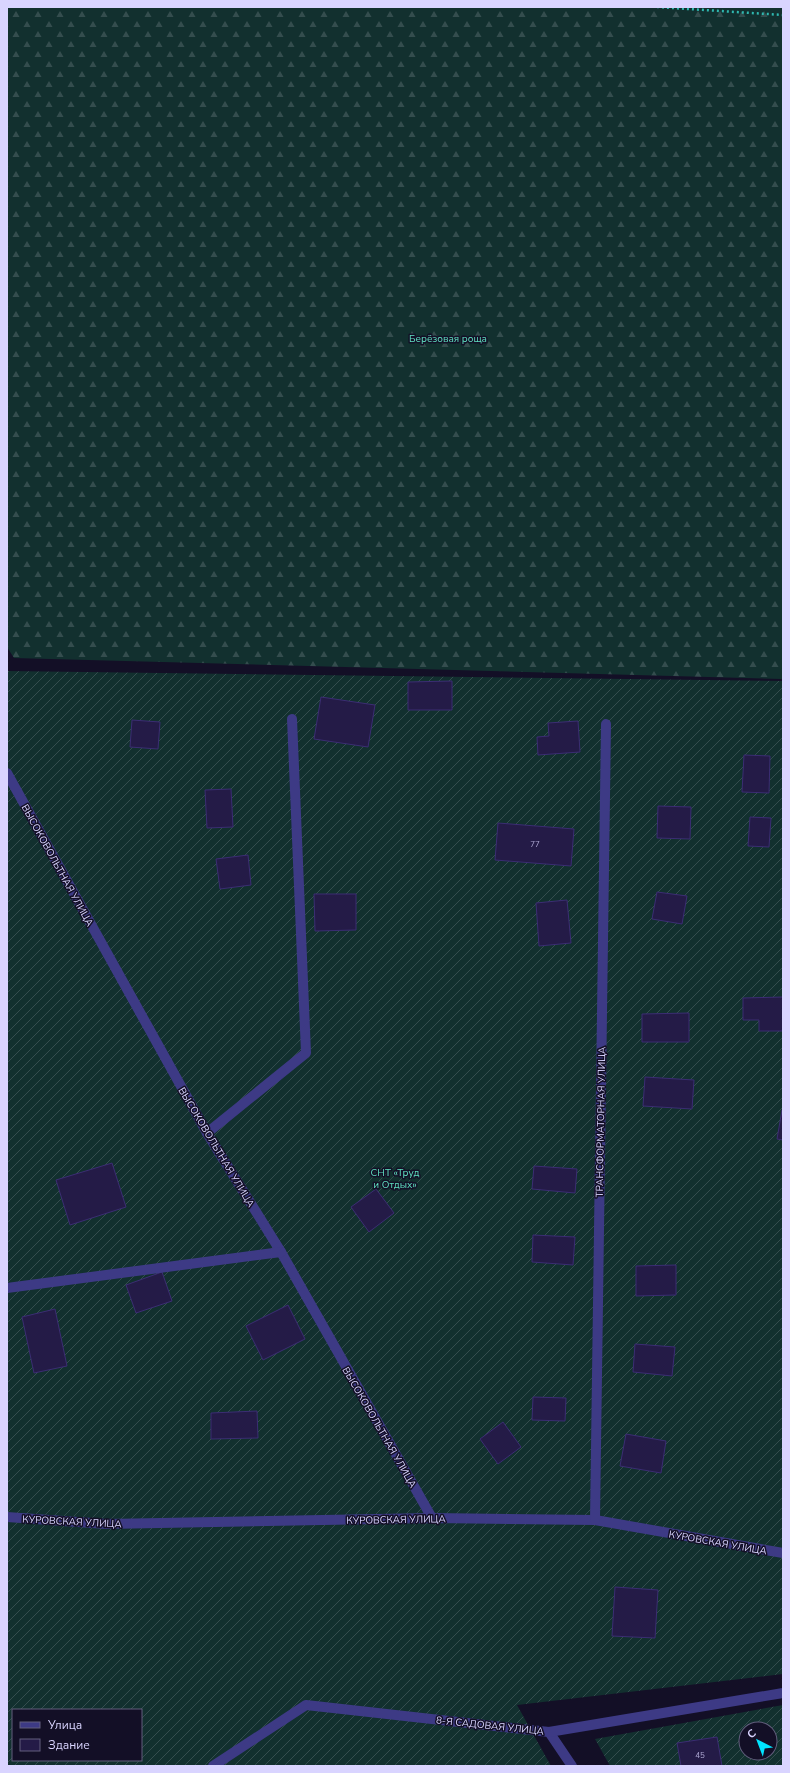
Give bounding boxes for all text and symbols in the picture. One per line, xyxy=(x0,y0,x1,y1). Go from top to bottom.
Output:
park label: Берёзовая роща xyxy=(409,332,487,346)
street label: ВЫСОКОВОЛЬТНАЯ УЛИЦА xyxy=(18,802,97,930)
house number: 77 xyxy=(530,839,540,850)
street label: ТРАНСФОРМАТОРНАЯ УЛИЦА xyxy=(593,1046,609,1198)
street label: ВЫСОКОВОЛЬТНАЯ УЛИЦА xyxy=(175,1085,258,1211)
park label: СНТ «Труд и Отдых» xyxy=(371,1166,420,1192)
street label: ВЫСОКОВОЛЬТНАЯ УЛИЦА xyxy=(339,1364,420,1491)
street label: КУРОВСКАЯ УЛИЦА xyxy=(22,1512,123,1532)
street label: КУРОВСКАЯ УЛИЦА xyxy=(346,1512,447,1528)
street label: КУРОВСКАЯ УЛИЦА xyxy=(668,1527,769,1559)
legend xyxy=(12,1709,142,1761)
street label: 8-Я САДОВАЯ УЛИЦА xyxy=(435,1713,545,1739)
text: Улица xyxy=(47,1717,82,1733)
north arrow xyxy=(738,1721,778,1761)
text: С xyxy=(744,1726,760,1742)
text: Здание xyxy=(48,1737,90,1753)
house number: 45 xyxy=(695,1750,705,1761)

